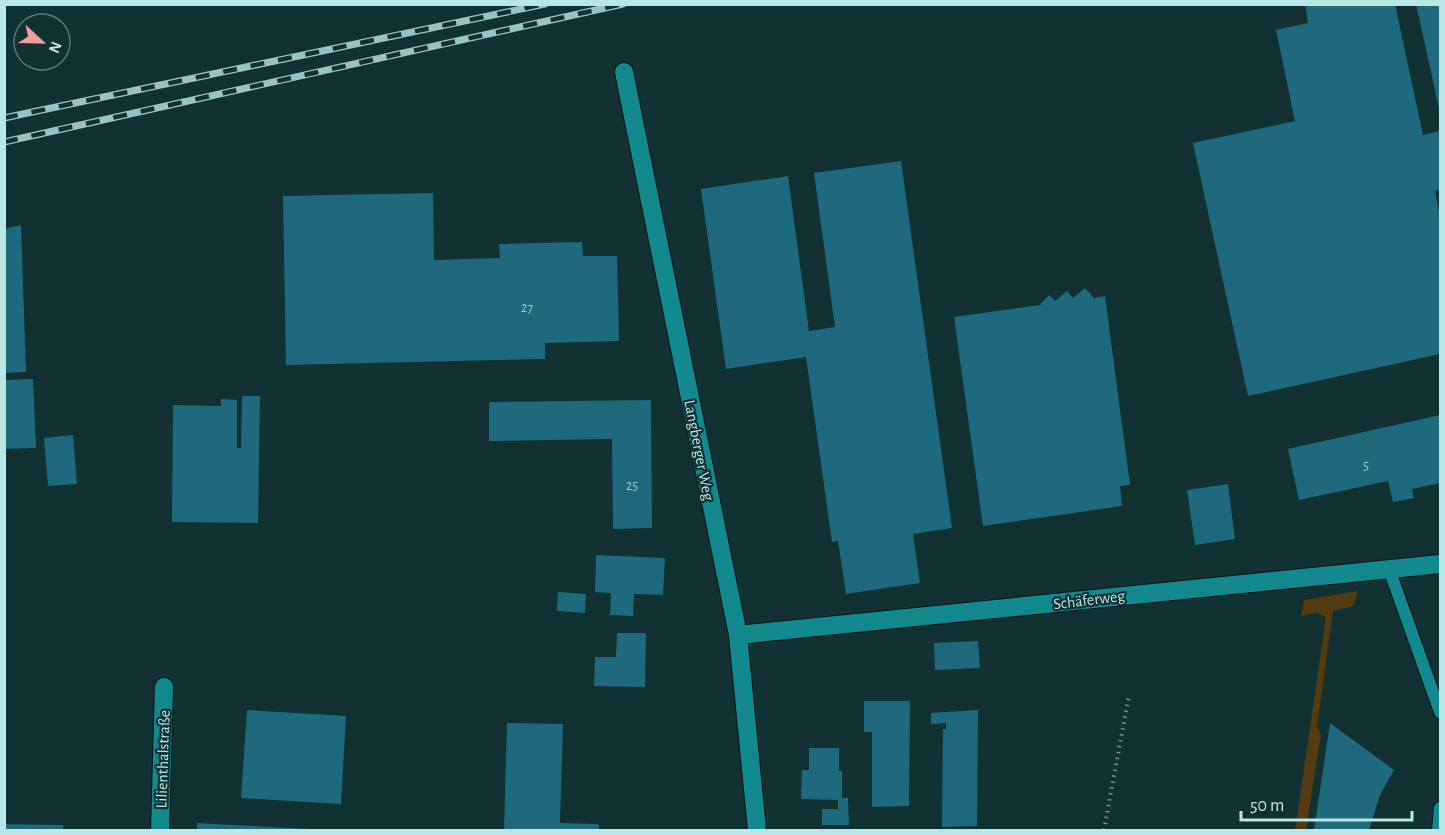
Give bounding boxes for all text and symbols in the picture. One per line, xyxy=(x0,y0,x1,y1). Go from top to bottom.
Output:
north arrow xyxy=(12,12,72,72)
text: N xyxy=(45,39,64,55)
house number: 27 xyxy=(521,301,533,315)
street label: Langberger Weg xyxy=(681,398,717,502)
house number: 5 xyxy=(1363,459,1369,473)
house number: 25 xyxy=(626,479,638,493)
street label: Schäferweg xyxy=(1053,588,1126,612)
street label: Lilienthalstraße xyxy=(153,710,173,808)
scale bar xyxy=(1241,784,1412,822)
text: 50 m xyxy=(1250,797,1284,815)

